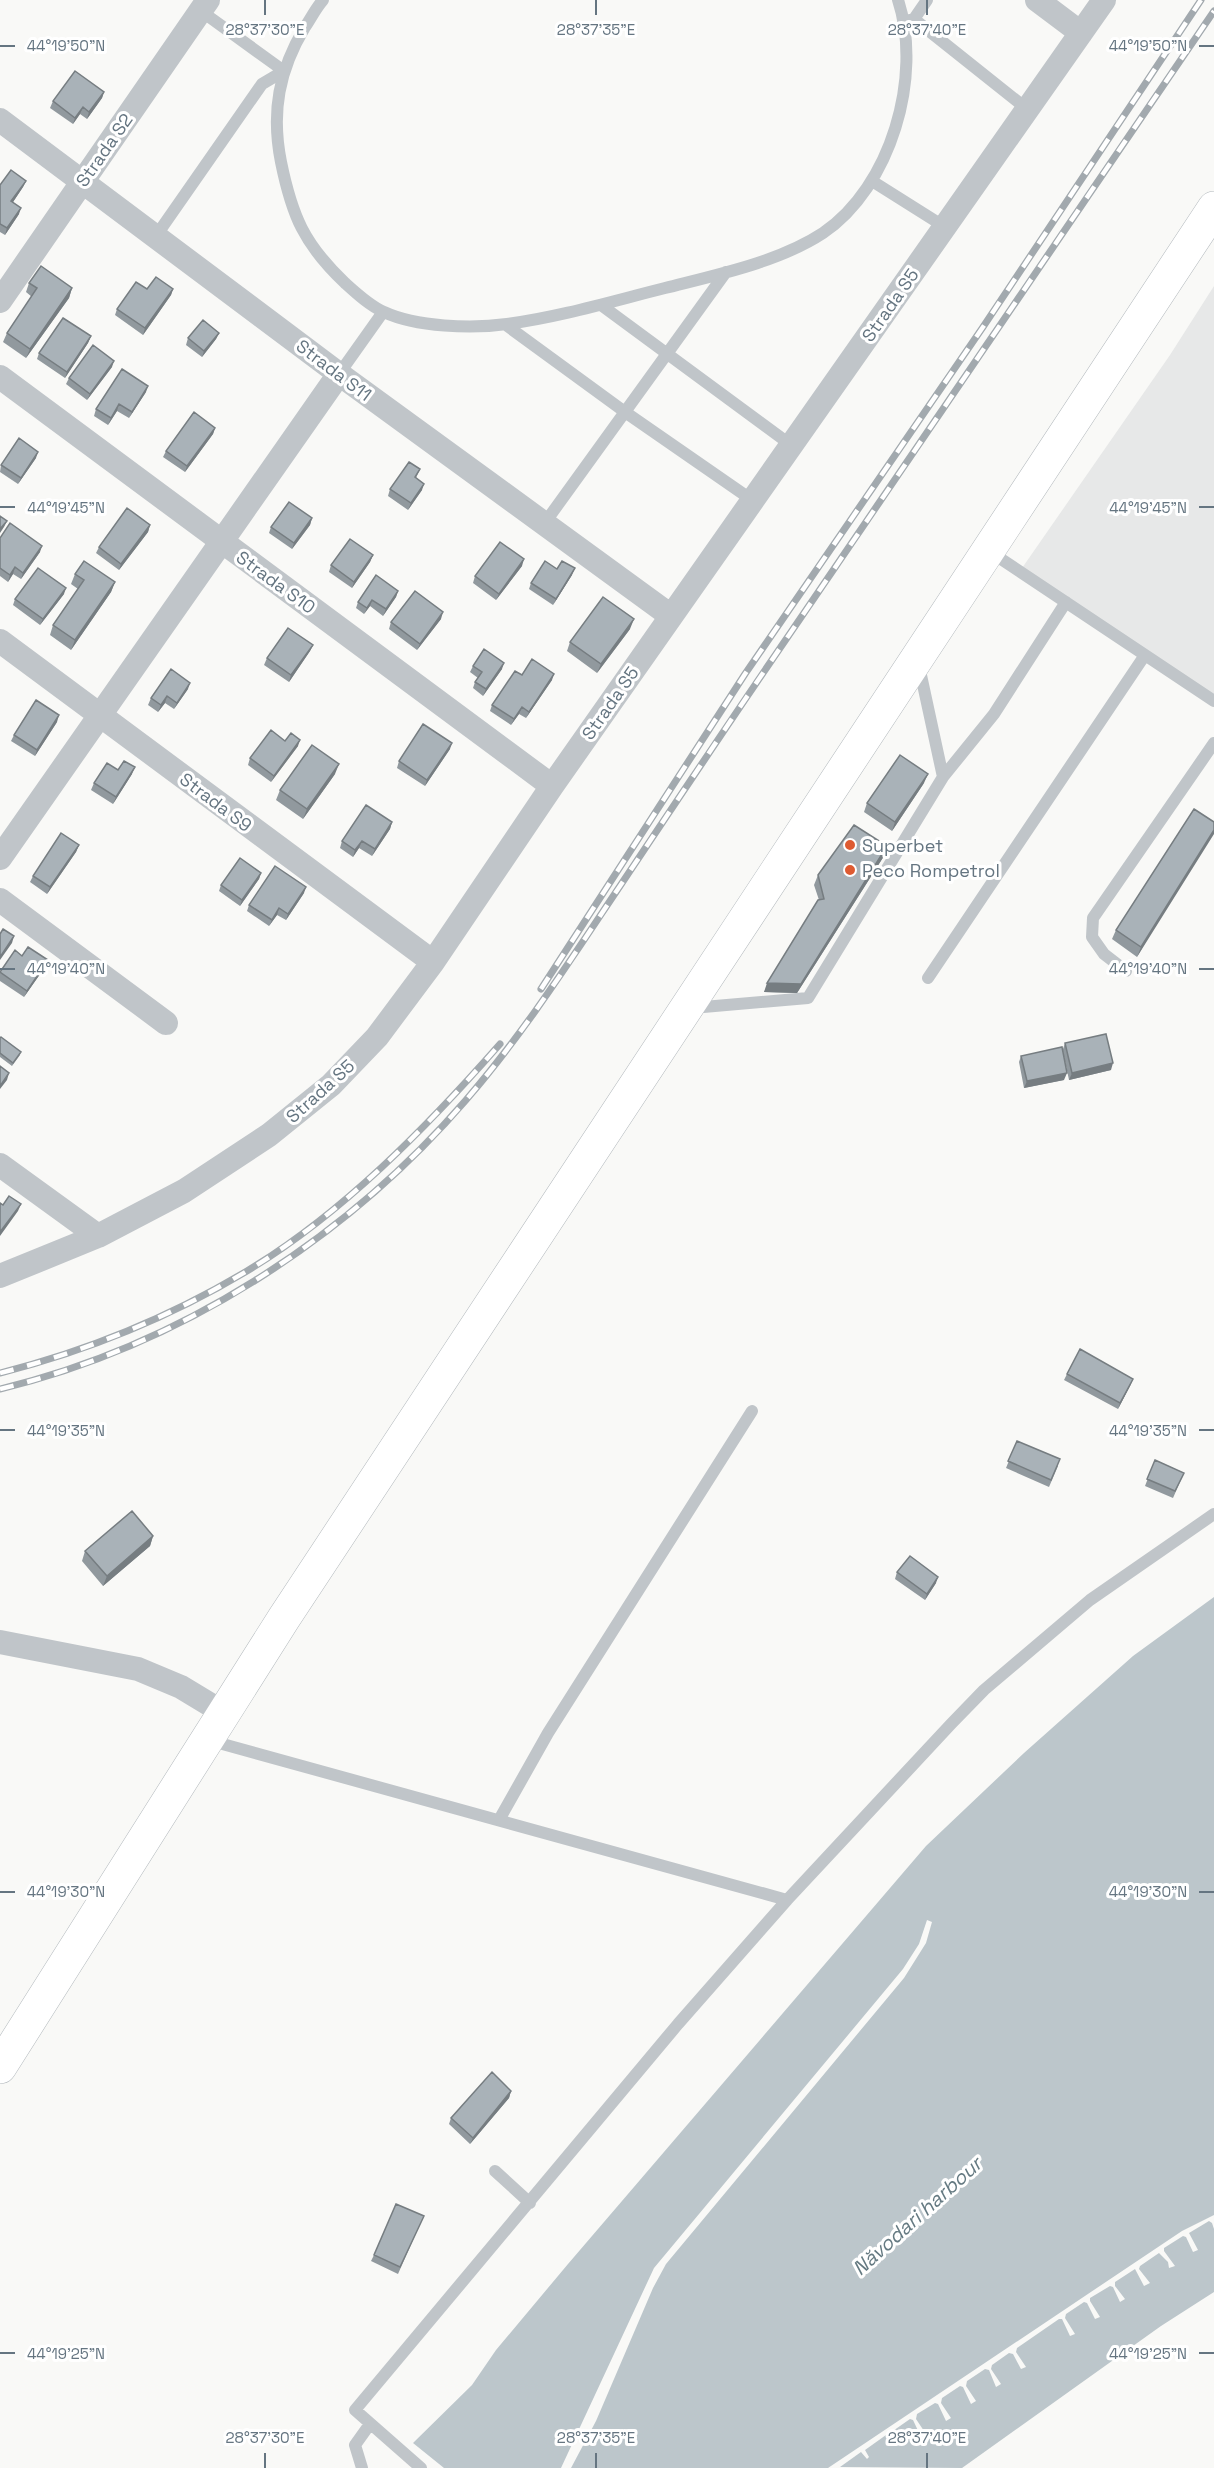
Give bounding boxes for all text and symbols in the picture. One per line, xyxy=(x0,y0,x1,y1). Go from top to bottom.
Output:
text: 28°37'30"E xyxy=(226,20,304,39)
text: 28°37'35"E xyxy=(557,20,635,39)
text: 28°37'40"E xyxy=(888,20,966,39)
text: 44°19'50"N xyxy=(27,36,105,55)
text: 44°19'50"N xyxy=(1109,36,1187,55)
street label: Strada S2 xyxy=(70,109,138,191)
street label: Strada S5 xyxy=(856,264,924,346)
street label: Strada S11 xyxy=(292,334,376,406)
text: 44°19'45"N xyxy=(27,498,105,517)
text: 44°19'45"N xyxy=(1109,498,1187,517)
street label: Strada S10 xyxy=(232,545,320,619)
street label: Strada S5 xyxy=(576,662,644,744)
street label: Strada S9 xyxy=(175,767,257,837)
place label: Superbet xyxy=(862,834,943,857)
marker: Superbet xyxy=(843,838,857,852)
place label: Peco Rompetrol xyxy=(862,859,1000,882)
marker: Peco Rompetrol xyxy=(843,863,857,877)
text: 44°19'40"N xyxy=(27,959,105,978)
text: 44°19'40"N xyxy=(1109,959,1187,978)
street label: Strada S5 xyxy=(281,1054,359,1128)
text: 44°19'35"N xyxy=(27,1421,105,1440)
text: 44°19'35"N xyxy=(1109,1421,1187,1440)
text: 44°19'30"N xyxy=(27,1882,105,1901)
text: 44°19'30"N xyxy=(1109,1882,1187,1901)
water label: Năvodari harbour xyxy=(847,2149,989,2281)
text: 44°19'25"N xyxy=(27,2344,105,2363)
text: 44°19'25"N xyxy=(1109,2344,1187,2363)
text: 28°37'30"E xyxy=(226,2428,304,2447)
text: 28°37'35"E xyxy=(557,2428,635,2447)
text: 28°37'40"E xyxy=(888,2428,966,2447)

